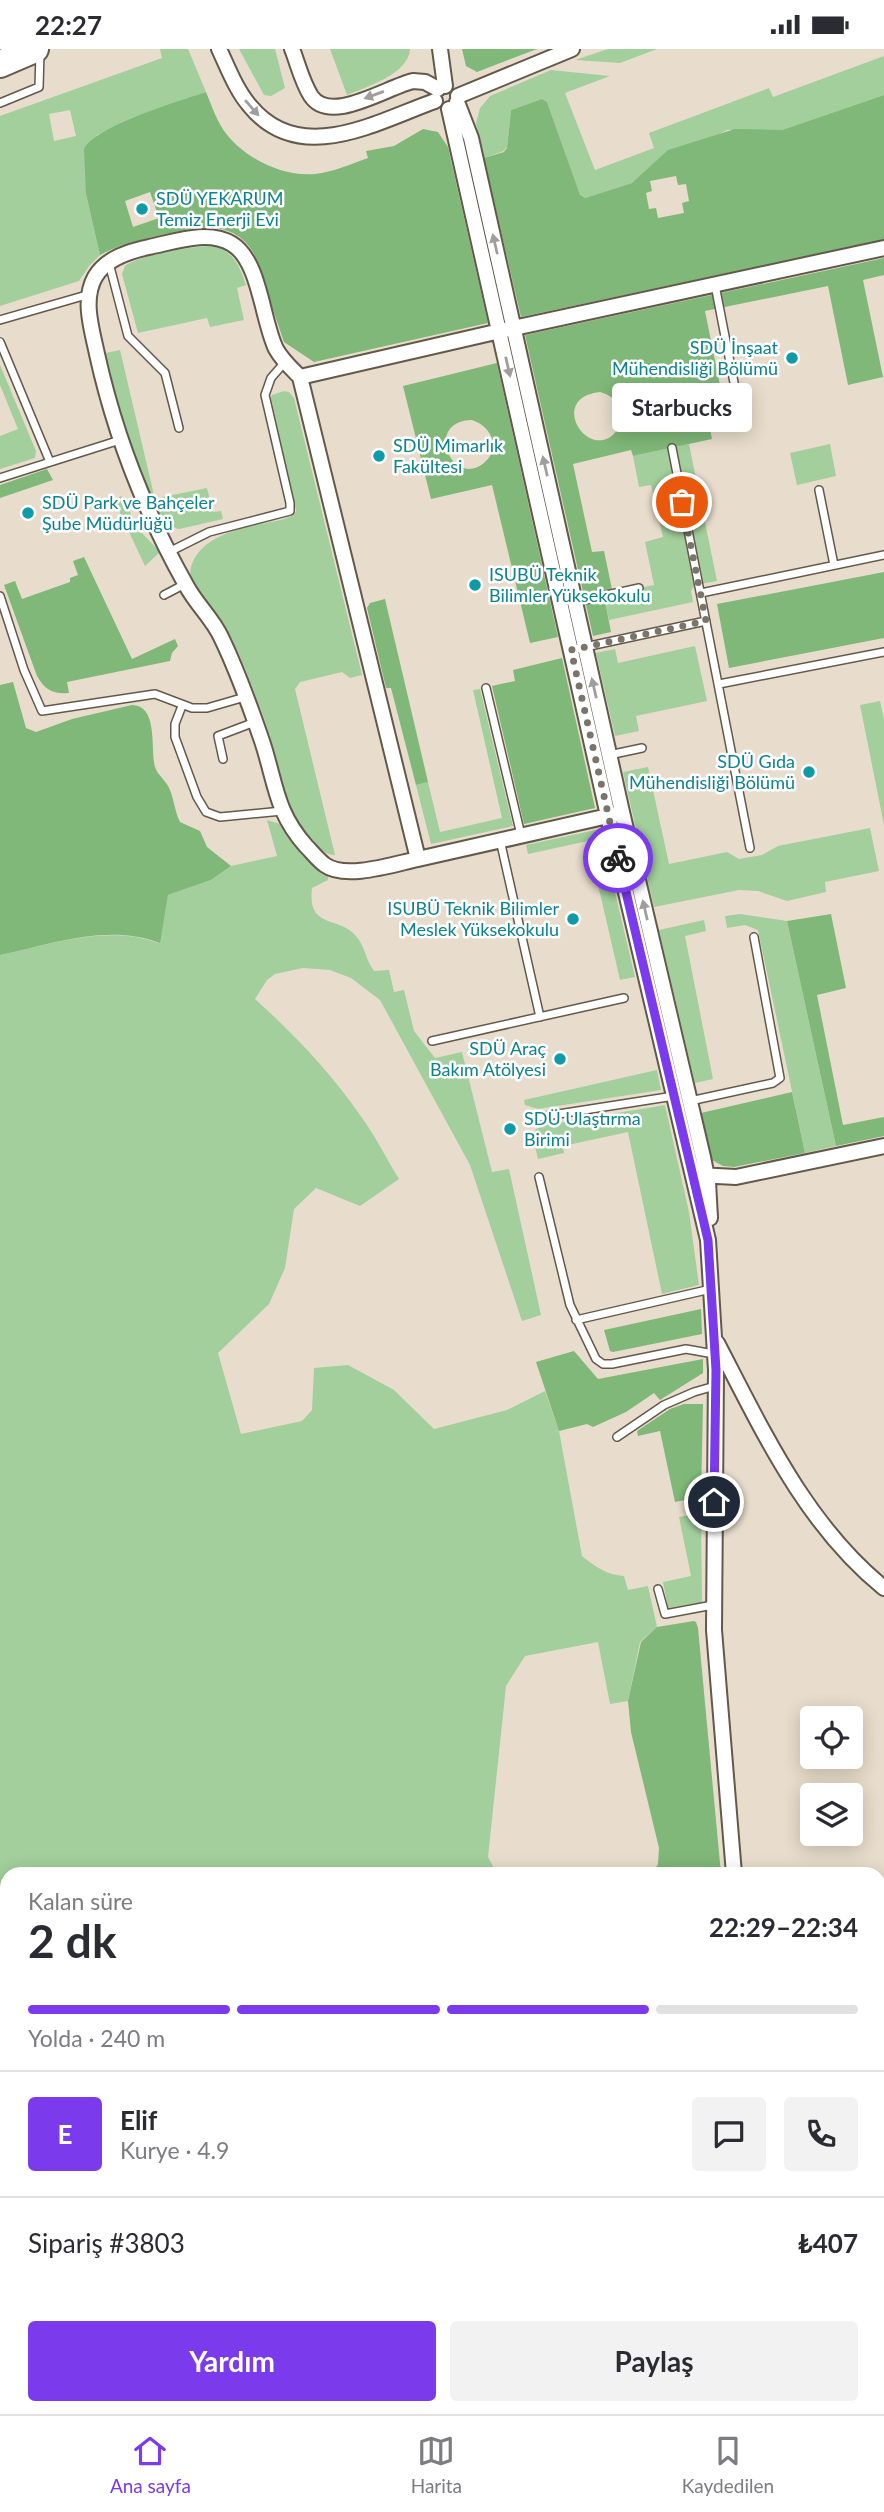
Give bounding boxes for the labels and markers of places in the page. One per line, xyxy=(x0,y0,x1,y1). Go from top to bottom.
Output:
place label: SDÜ YEKARUM Temiz Enerji Evi xyxy=(156,187,284,230)
marker: SDÜ YEKARUM Temiz Enerji Evi xyxy=(134,201,150,217)
place label: SDÜ İnşaat Mühendisliği Bölümü xyxy=(612,336,779,379)
marker: SDÜ İnşaat Mühendisliği Bölümü xyxy=(784,350,800,366)
callout: Starbucks xyxy=(612,383,752,432)
place label: SDÜ Mimarlık Fakültesi xyxy=(393,434,504,477)
marker: SDÜ Mimarlık Fakültesi xyxy=(371,448,387,464)
pin xyxy=(652,472,712,532)
place label: SDÜ Park ve Bahçeler Şube Müdürlüğü xyxy=(42,491,215,534)
marker: SDÜ Park ve Bahçeler Şube Müdürlüğü xyxy=(20,505,36,521)
place label: ISUBÜ Teknik Bilimler Yüksekokulu xyxy=(489,563,650,606)
marker: ISUBÜ Teknik Bilimler Yüksekokulu xyxy=(467,577,483,593)
place label: SDÜ Gıda Mühendisliği Bölümü xyxy=(629,750,795,793)
marker: SDÜ Gıda Mühendisliği Bölümü xyxy=(801,764,817,780)
place label: ISUBÜ Teknik Bilimler Meslek Yüksekokulu xyxy=(387,897,559,940)
marker: ISUBÜ Teknik Bilimler Meslek Yüksekokulu xyxy=(565,911,581,927)
place label: SDÜ Araç Bakım Atölyesi xyxy=(430,1037,546,1080)
marker: SDÜ Araç Bakım Atölyesi xyxy=(552,1051,568,1067)
place label: SDÜ Ulaştırma Birimi xyxy=(524,1107,641,1150)
marker: SDÜ Ulaştırma Birimi xyxy=(502,1121,518,1137)
pin xyxy=(684,1472,744,1532)

